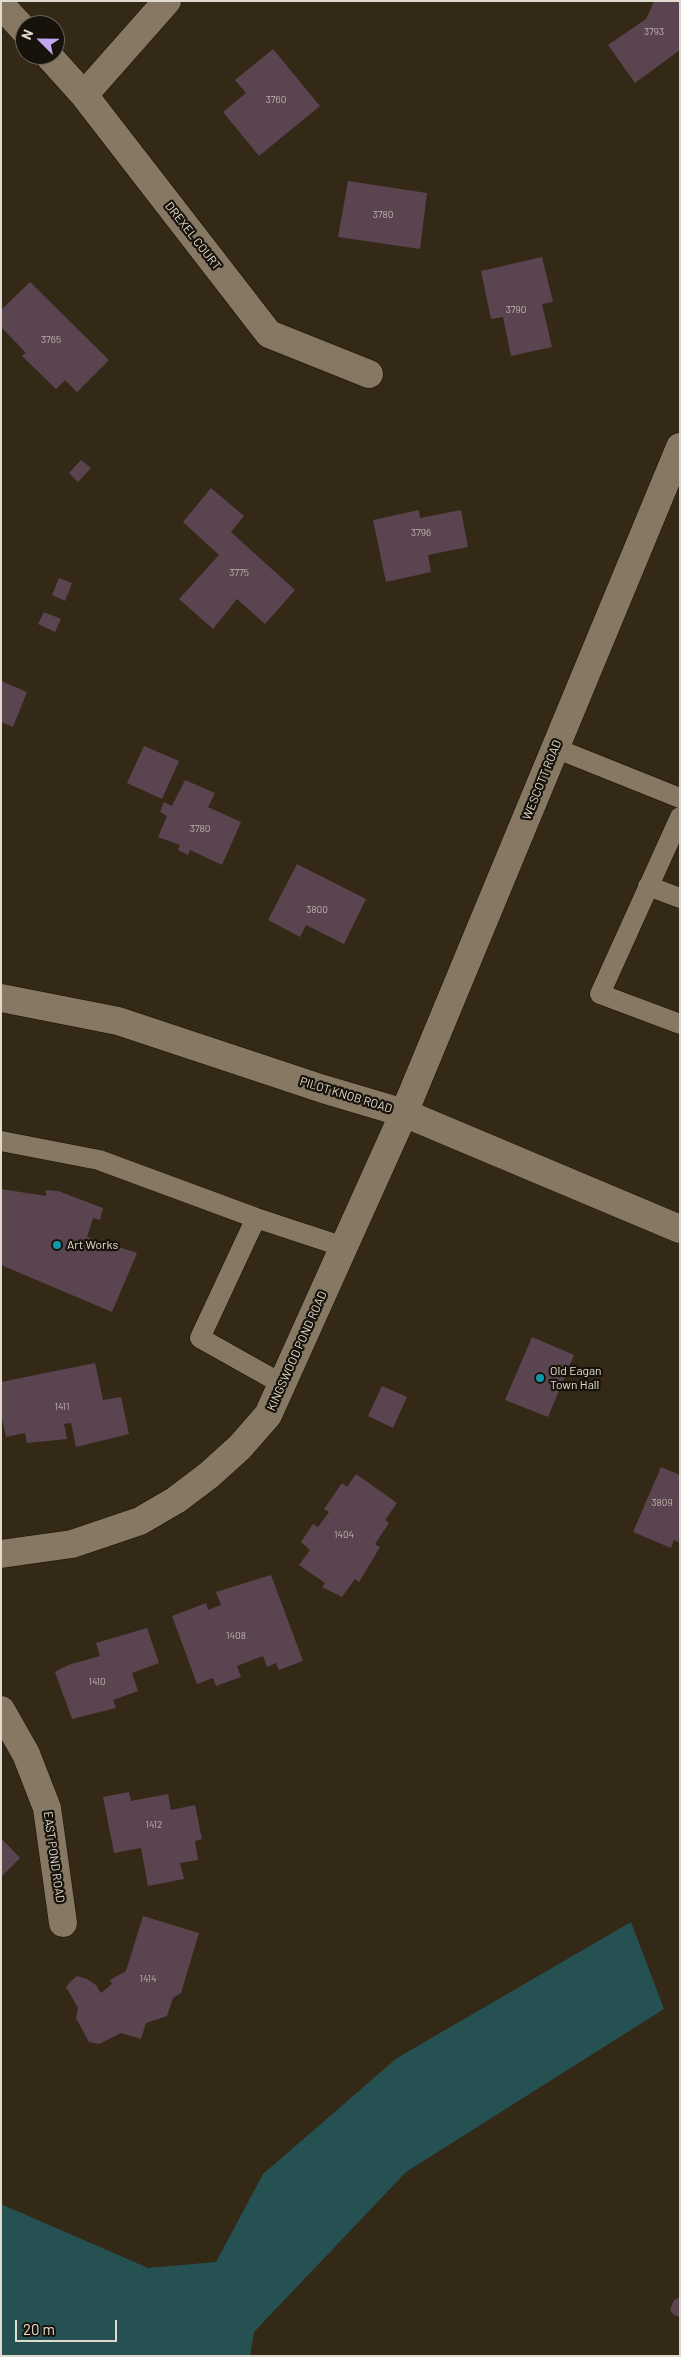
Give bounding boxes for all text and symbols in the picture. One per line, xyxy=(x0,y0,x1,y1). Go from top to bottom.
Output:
north arrow xyxy=(15,15,65,65)
house number: 3793 xyxy=(644,26,664,38)
text: N xyxy=(17,27,36,42)
house number: 3760 xyxy=(266,94,286,106)
street label: DREXEL COURT xyxy=(162,199,224,273)
house number: 3780 xyxy=(373,209,393,221)
house number: 3790 xyxy=(506,304,526,316)
house number: 3765 xyxy=(41,334,61,346)
house number: 3796 xyxy=(411,527,431,539)
house number: 3775 xyxy=(229,567,249,579)
street label: WESCOTT ROAD xyxy=(519,738,565,822)
house number: 3780 xyxy=(190,823,210,835)
house number: 3800 xyxy=(306,904,328,916)
street label: PILOT KNOB ROAD xyxy=(298,1074,394,1116)
place label: Art Works xyxy=(67,1238,118,1252)
marker: Art Works xyxy=(51,1239,63,1251)
street label: KINGSWOOD POND ROAD xyxy=(264,1289,330,1413)
place label: Old Eagan Town Hall xyxy=(550,1364,602,1392)
marker: Old Eagan Town Hall xyxy=(534,1372,546,1384)
house number: 1411 xyxy=(54,1401,70,1413)
house number: 3809 xyxy=(651,1497,673,1509)
house number: 1404 xyxy=(334,1529,354,1541)
house number: 1408 xyxy=(226,1630,246,1642)
house number: 1410 xyxy=(88,1676,106,1688)
street label: EAST POND ROAD xyxy=(40,1810,68,1904)
house number: 1412 xyxy=(146,1819,162,1831)
house number: 1414 xyxy=(139,1973,157,1985)
scale bar xyxy=(18,2310,120,2342)
text: 20 m xyxy=(23,2320,55,2338)

